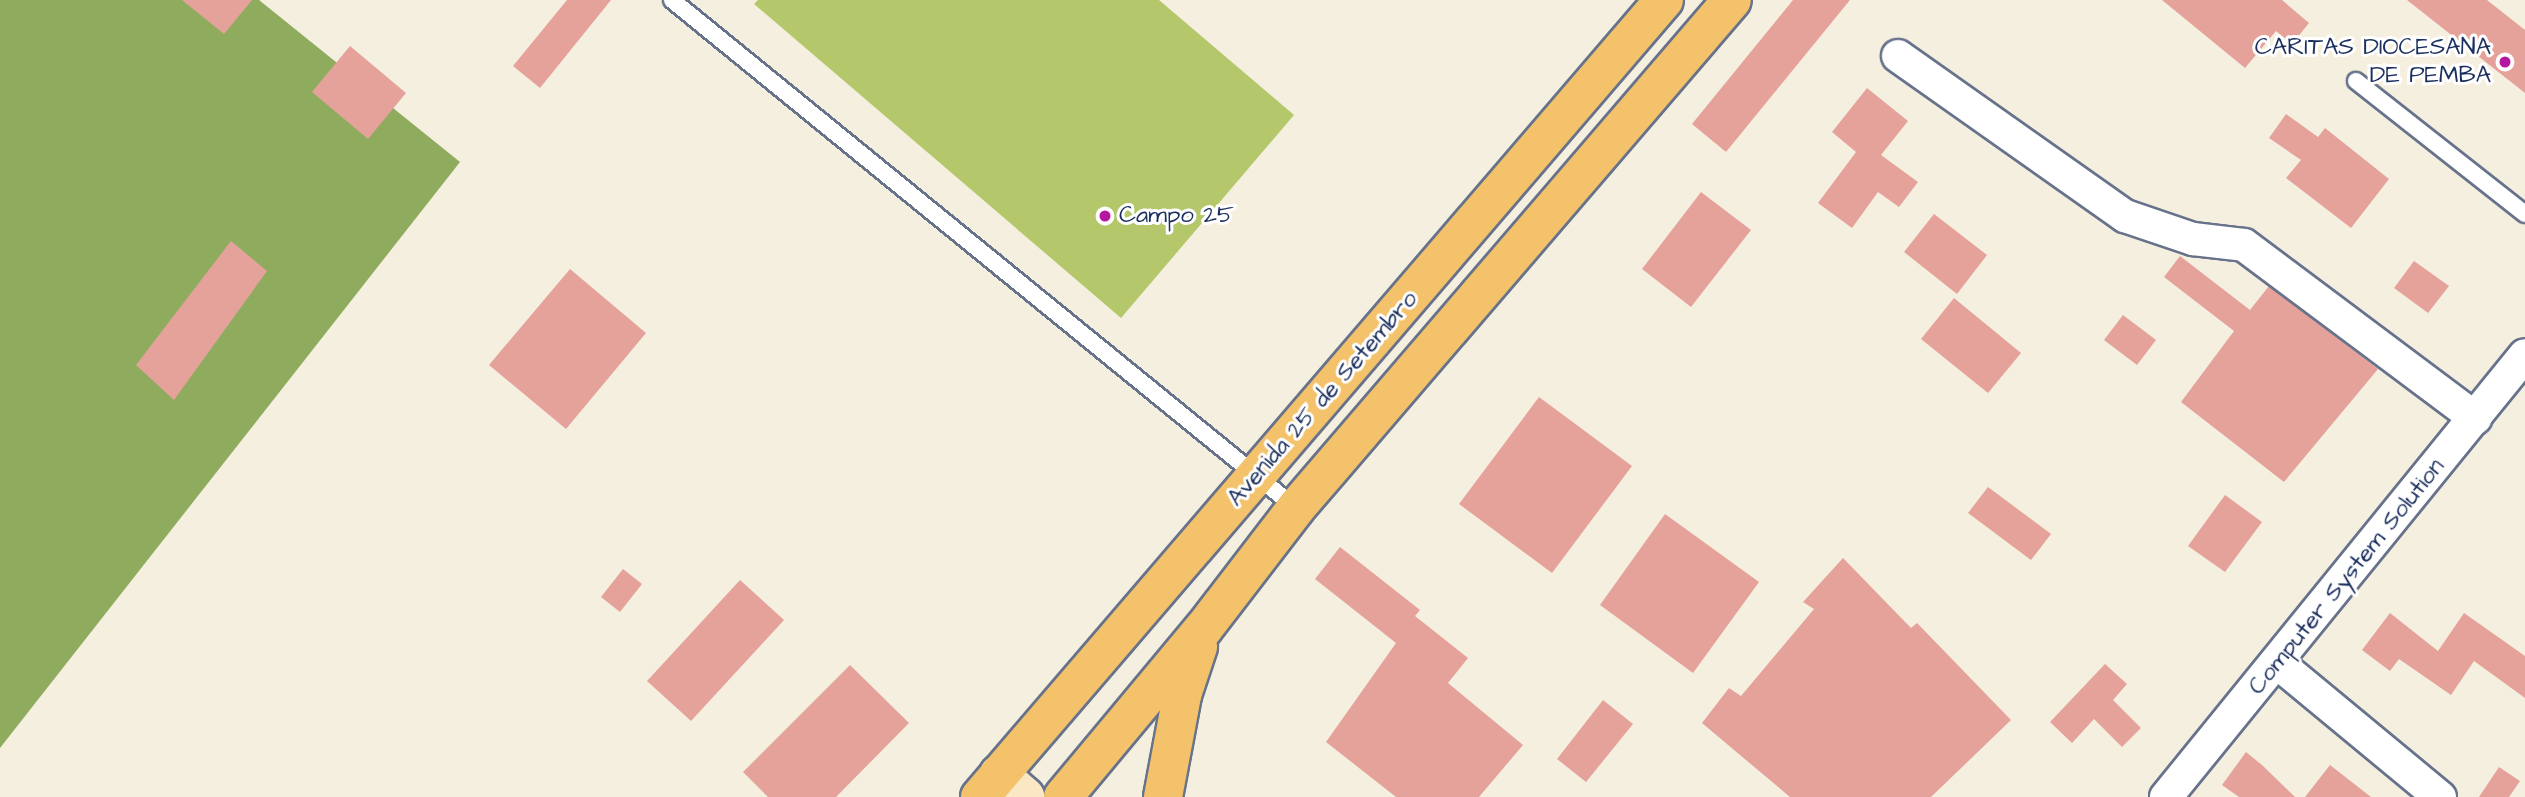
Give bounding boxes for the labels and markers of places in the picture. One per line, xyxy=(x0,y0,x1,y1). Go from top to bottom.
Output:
place label: CARITAS DIOCESANA DE PEMBA xyxy=(2255,34,2491,90)
marker: CARITAS DIOCESANA DE PEMBA xyxy=(2497,54,2513,70)
place label: Campo 25 xyxy=(1119,202,1234,230)
marker: Campo 25 xyxy=(1097,208,1113,224)

